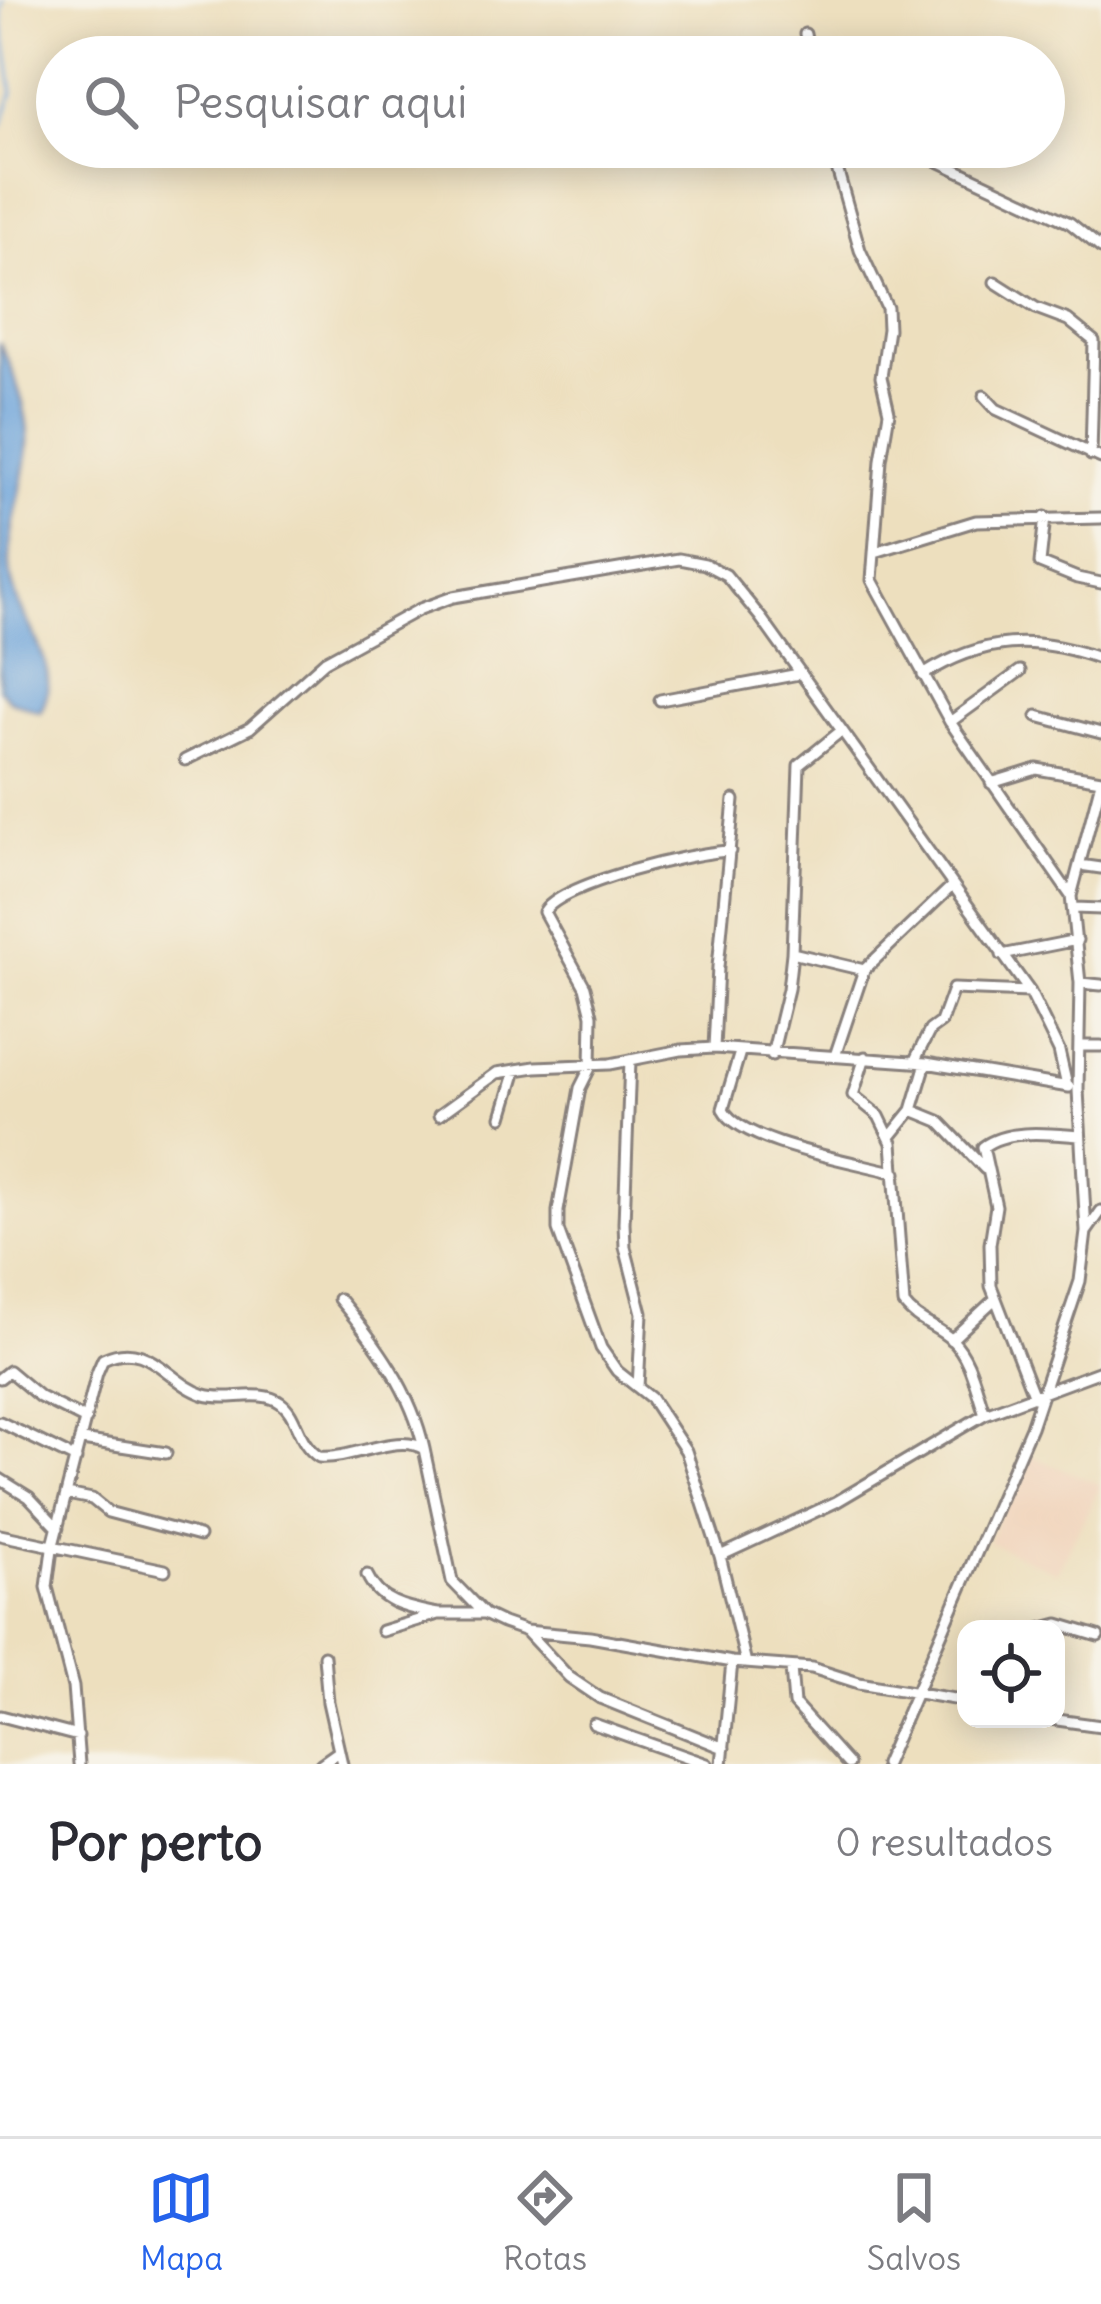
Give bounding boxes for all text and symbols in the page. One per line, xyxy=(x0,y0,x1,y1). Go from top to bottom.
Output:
search box xyxy=(36,36,1065,168)
icon: search xyxy=(78,69,144,135)
text: Pesquisar aqui xyxy=(174,74,467,130)
map controls xyxy=(957,1620,1065,1728)
button: locate xyxy=(957,1620,1065,1728)
text: Por perto xyxy=(48,1810,262,1874)
text: 0 resultados xyxy=(835,1818,1053,1867)
tab: Mapa xyxy=(140,2165,223,2279)
tab: Rotas xyxy=(503,2165,587,2279)
tab: Salvos xyxy=(867,2165,961,2279)

